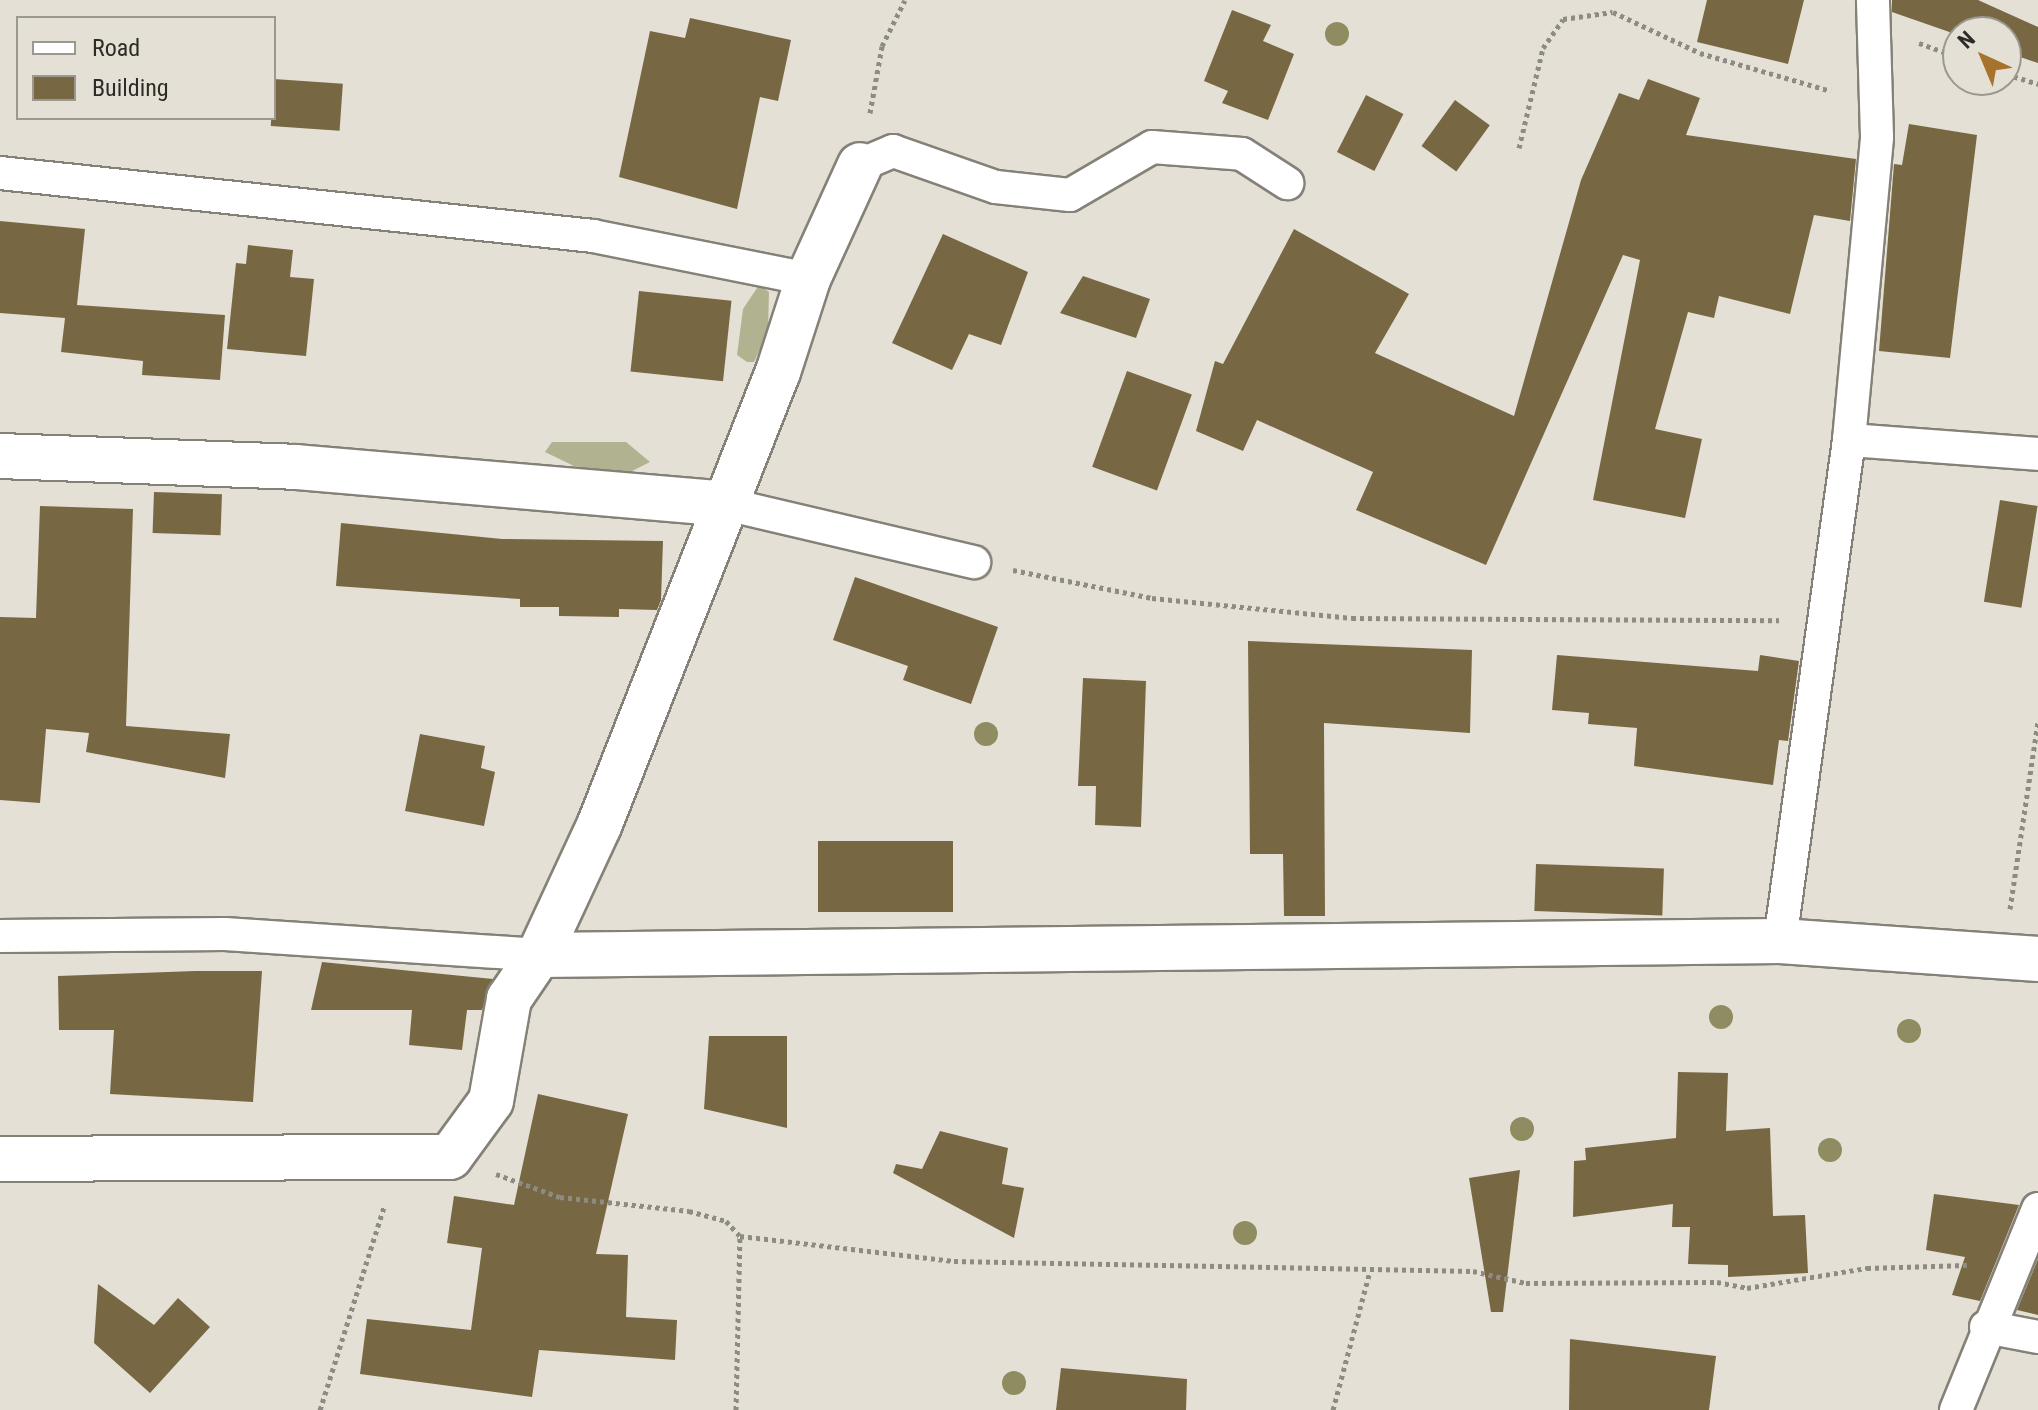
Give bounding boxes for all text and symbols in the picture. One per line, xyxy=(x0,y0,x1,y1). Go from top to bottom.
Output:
legend xyxy=(16,16,276,120)
north arrow xyxy=(1942,16,2022,96)
text: N xyxy=(1953,26,1980,53)
text: Road xyxy=(92,34,140,62)
text: Building xyxy=(92,74,169,102)

